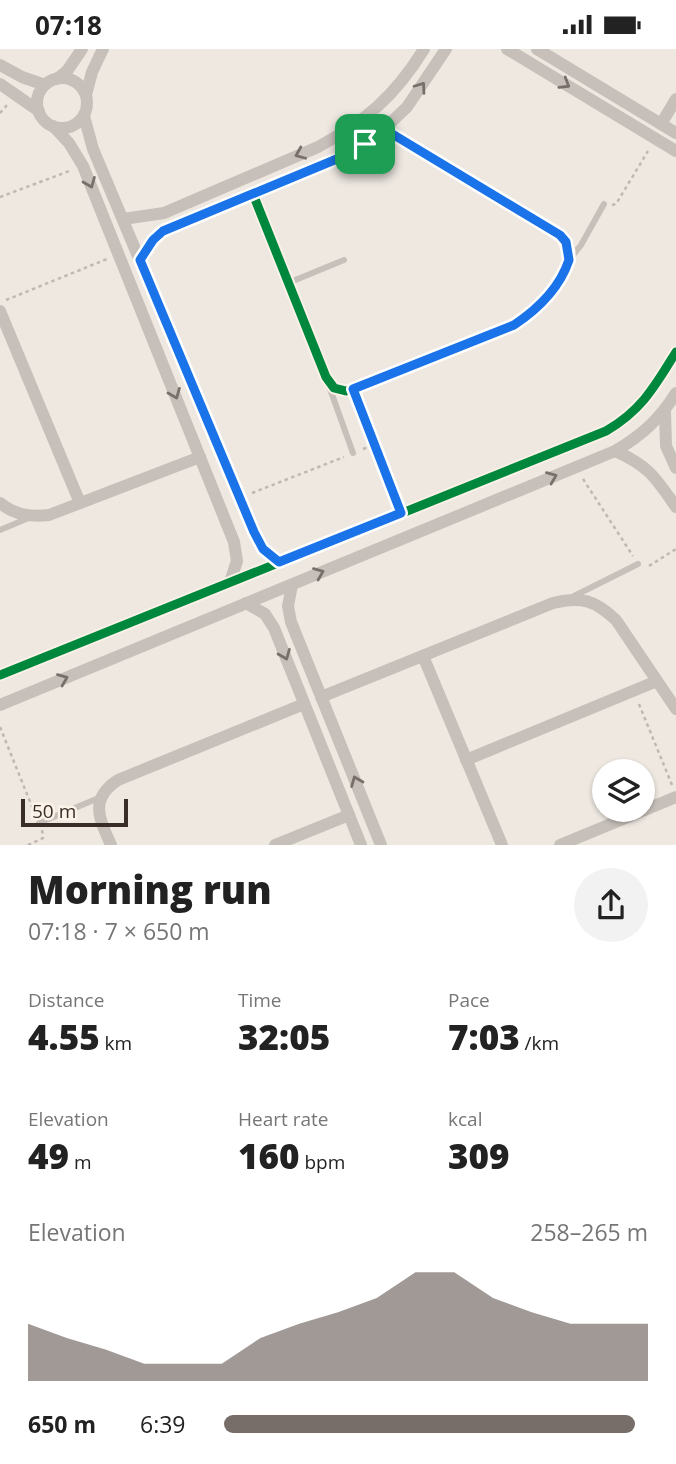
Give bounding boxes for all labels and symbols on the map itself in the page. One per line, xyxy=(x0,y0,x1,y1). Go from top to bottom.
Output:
one-way arrow xyxy=(558,76,571,89)
one-way arrow xyxy=(413,83,425,95)
pin xyxy=(335,114,395,174)
one-way arrow xyxy=(295,146,307,160)
one-way arrow xyxy=(81,176,95,188)
one-way arrow xyxy=(166,387,180,399)
one-way arrow xyxy=(545,472,557,486)
one-way arrow xyxy=(312,568,324,582)
one-way arrow xyxy=(276,649,290,661)
one-way arrow xyxy=(56,673,68,687)
one-way arrow xyxy=(350,776,364,788)
scale bar xyxy=(21,795,128,827)

